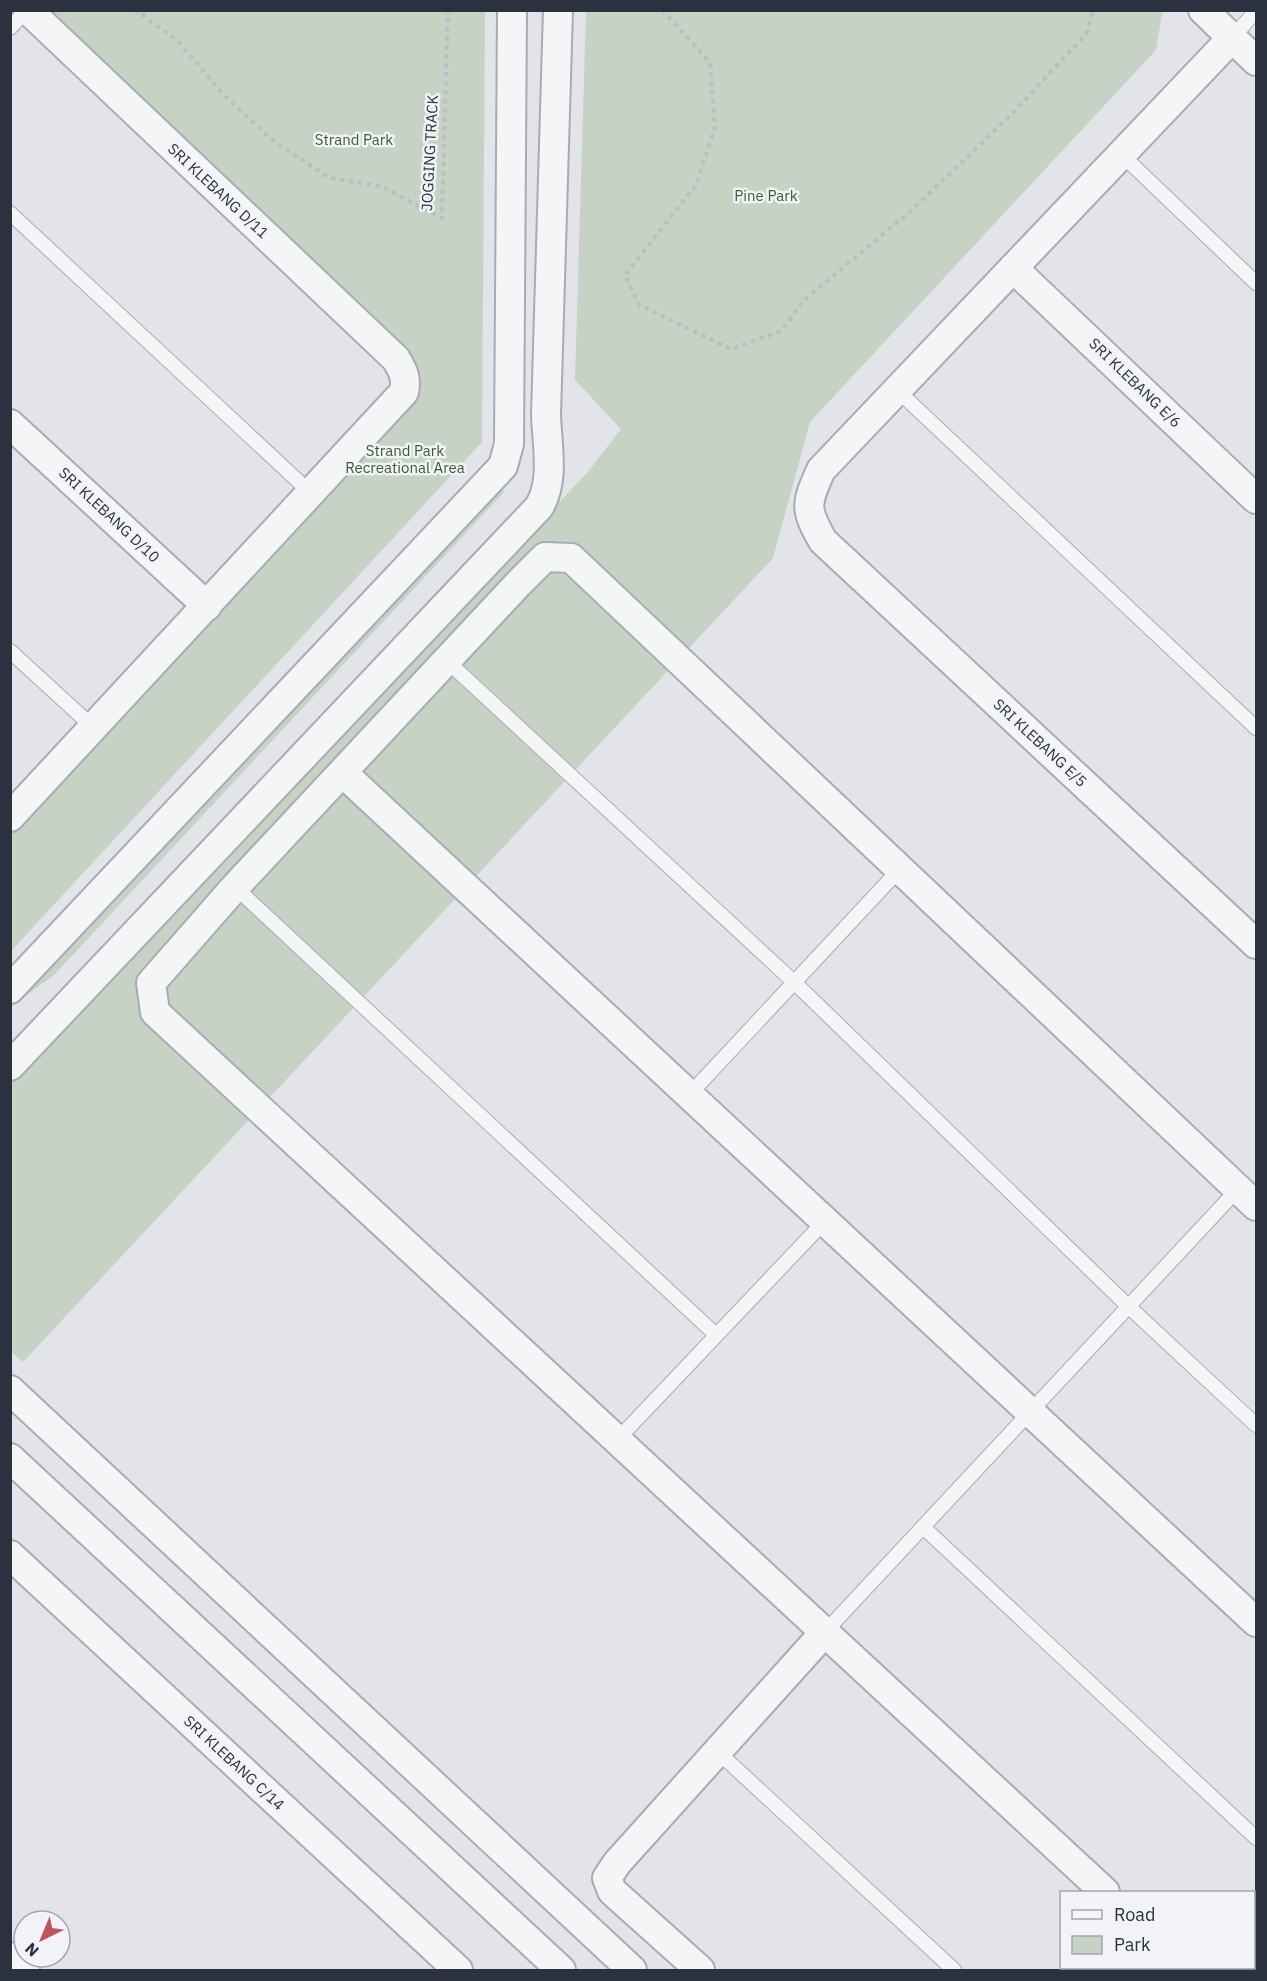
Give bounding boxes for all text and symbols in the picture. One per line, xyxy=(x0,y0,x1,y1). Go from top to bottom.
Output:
street label: JOGGING TRACK xyxy=(417,94,442,211)
park label: Strand Park xyxy=(315,130,393,149)
street label: SRI KLEBANG D/11 xyxy=(164,139,273,242)
park label: Pine Park xyxy=(734,186,798,205)
street label: SRI KLEBANG E/6 xyxy=(1085,334,1185,431)
park label: Strand Park Recreational Area xyxy=(345,441,465,477)
street label: SRI KLEBANG D/10 xyxy=(55,463,164,566)
street label: SRI KLEBANG E/5 xyxy=(990,694,1091,791)
street label: SRI KLEBANG C/14 xyxy=(180,1711,289,1814)
legend xyxy=(1060,1891,1255,1969)
text: Road xyxy=(1114,1903,1155,1926)
north arrow xyxy=(12,1909,72,1969)
text: Park xyxy=(1114,1933,1151,1956)
text: N xyxy=(21,1939,43,1961)

